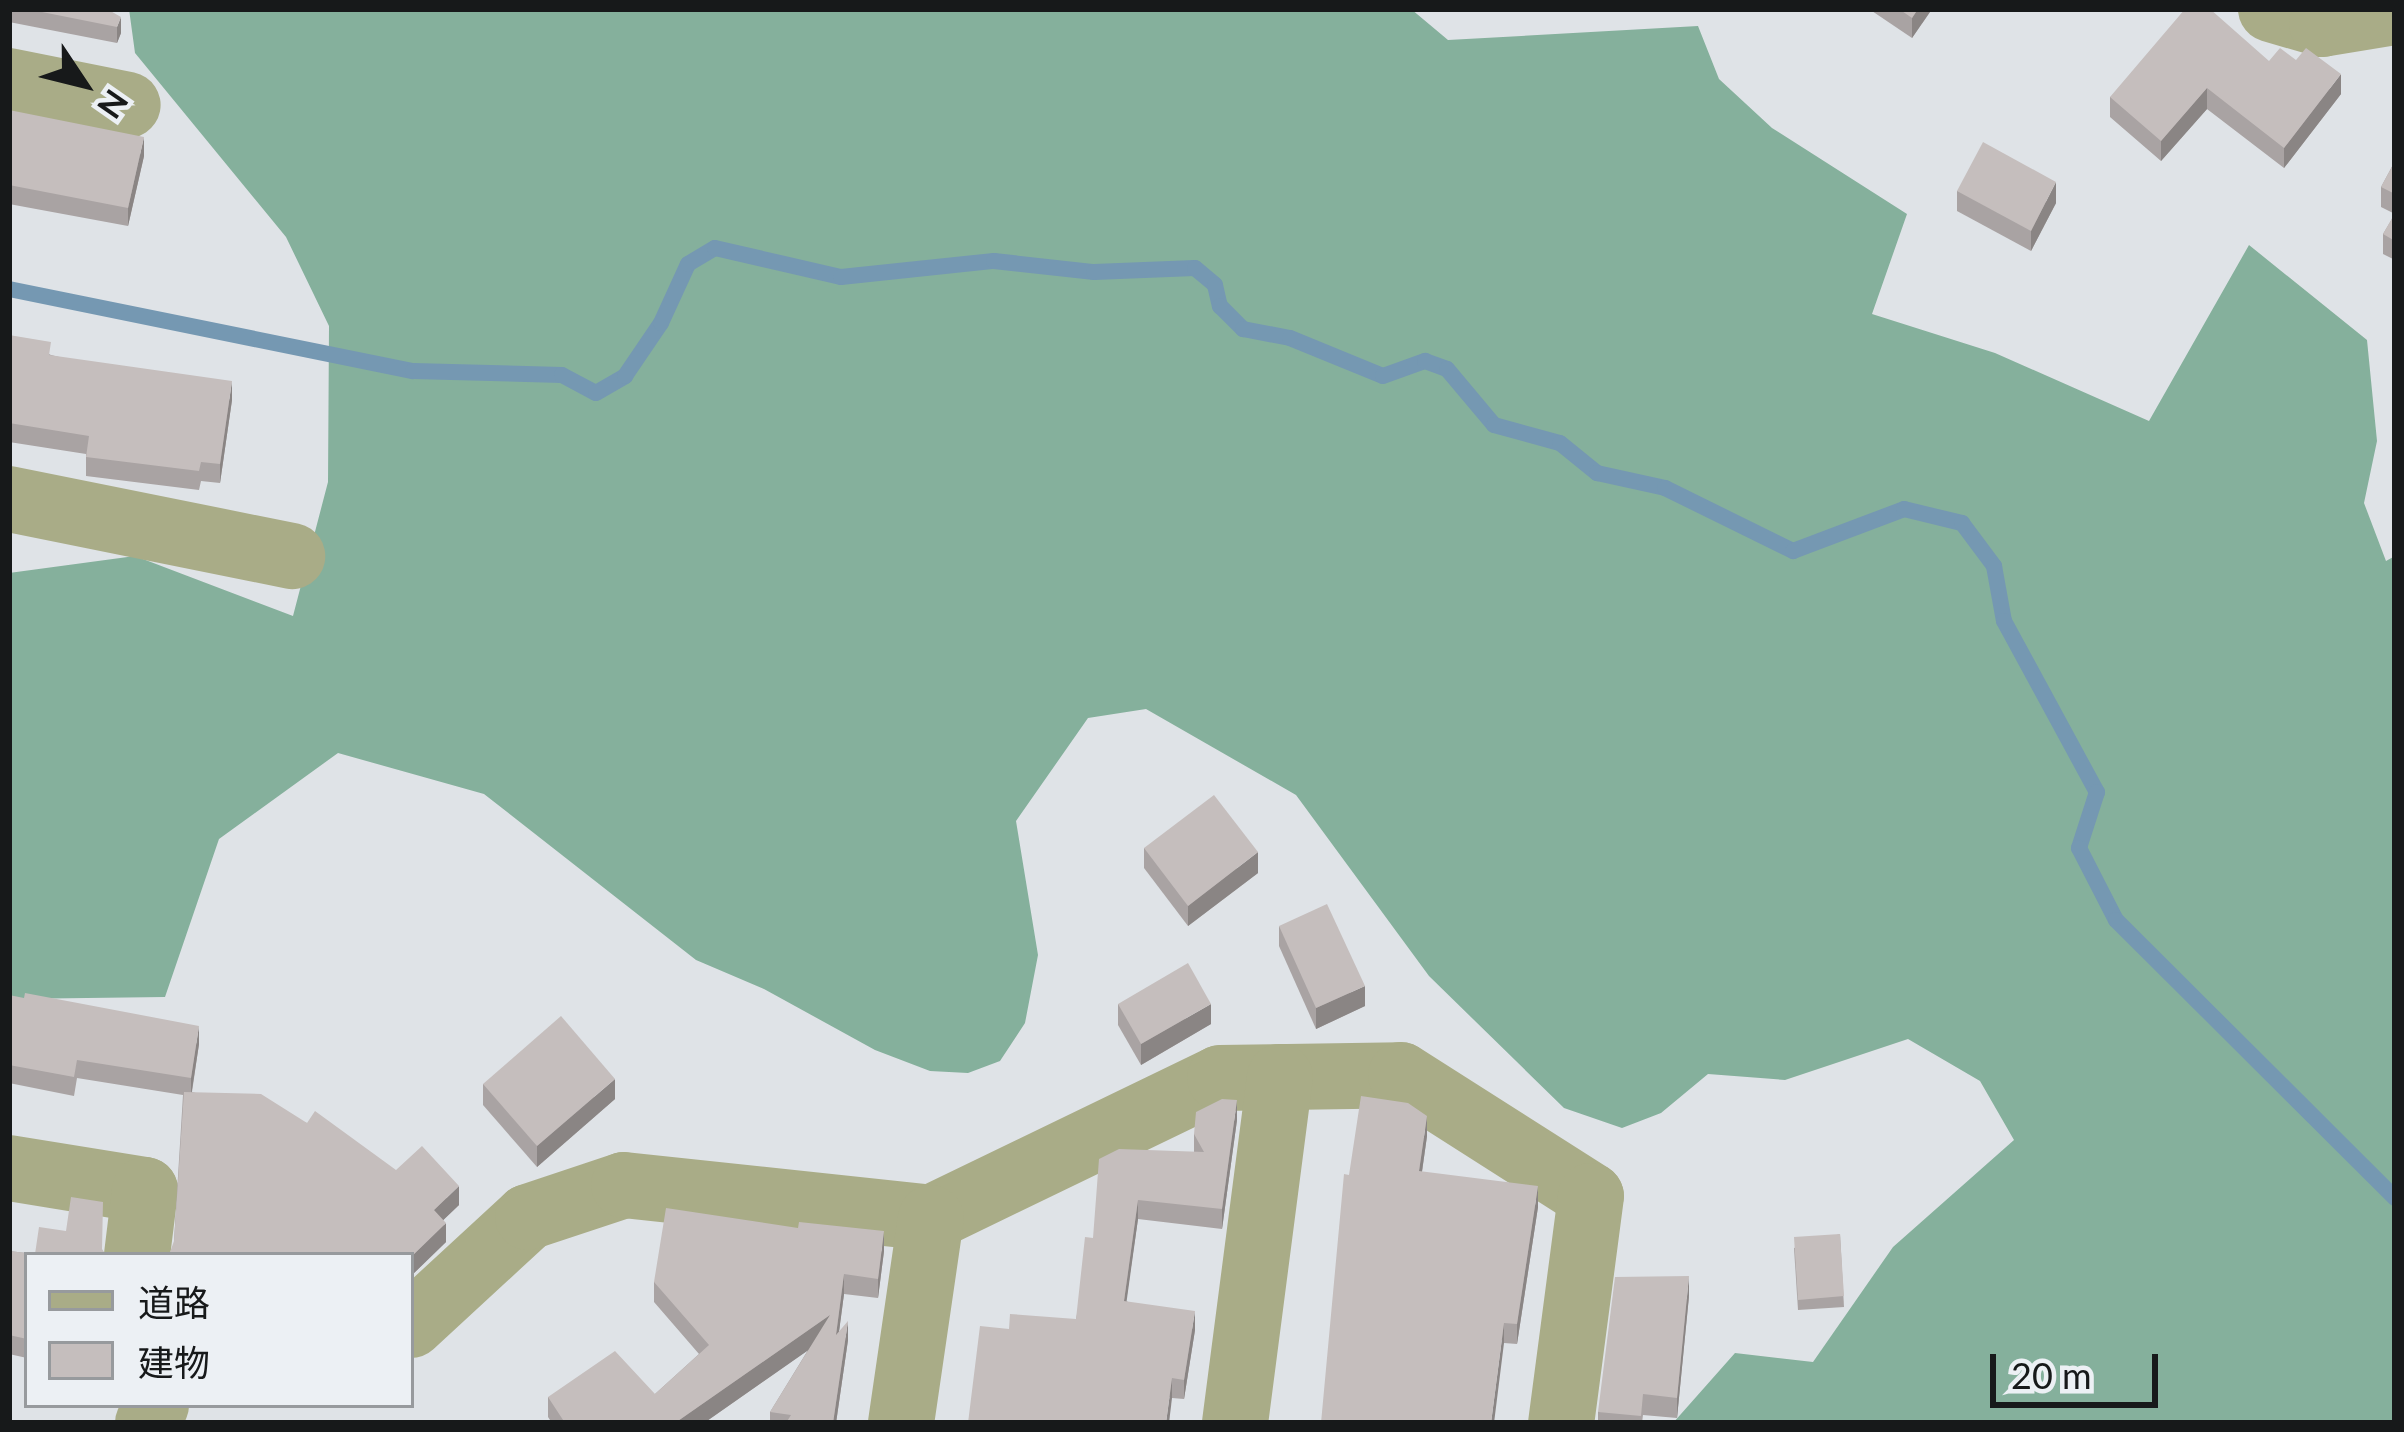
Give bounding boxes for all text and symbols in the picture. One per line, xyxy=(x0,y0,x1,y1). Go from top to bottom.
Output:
north arrow xyxy=(24,24,144,144)
text: N xyxy=(90,83,137,127)
legend xyxy=(24,1252,414,1408)
text: 道路 xyxy=(138,1280,210,1324)
scale bar xyxy=(1996,1330,2164,1404)
text: 建物 xyxy=(138,1340,210,1384)
text: 20 m xyxy=(2011,1353,2092,1397)

